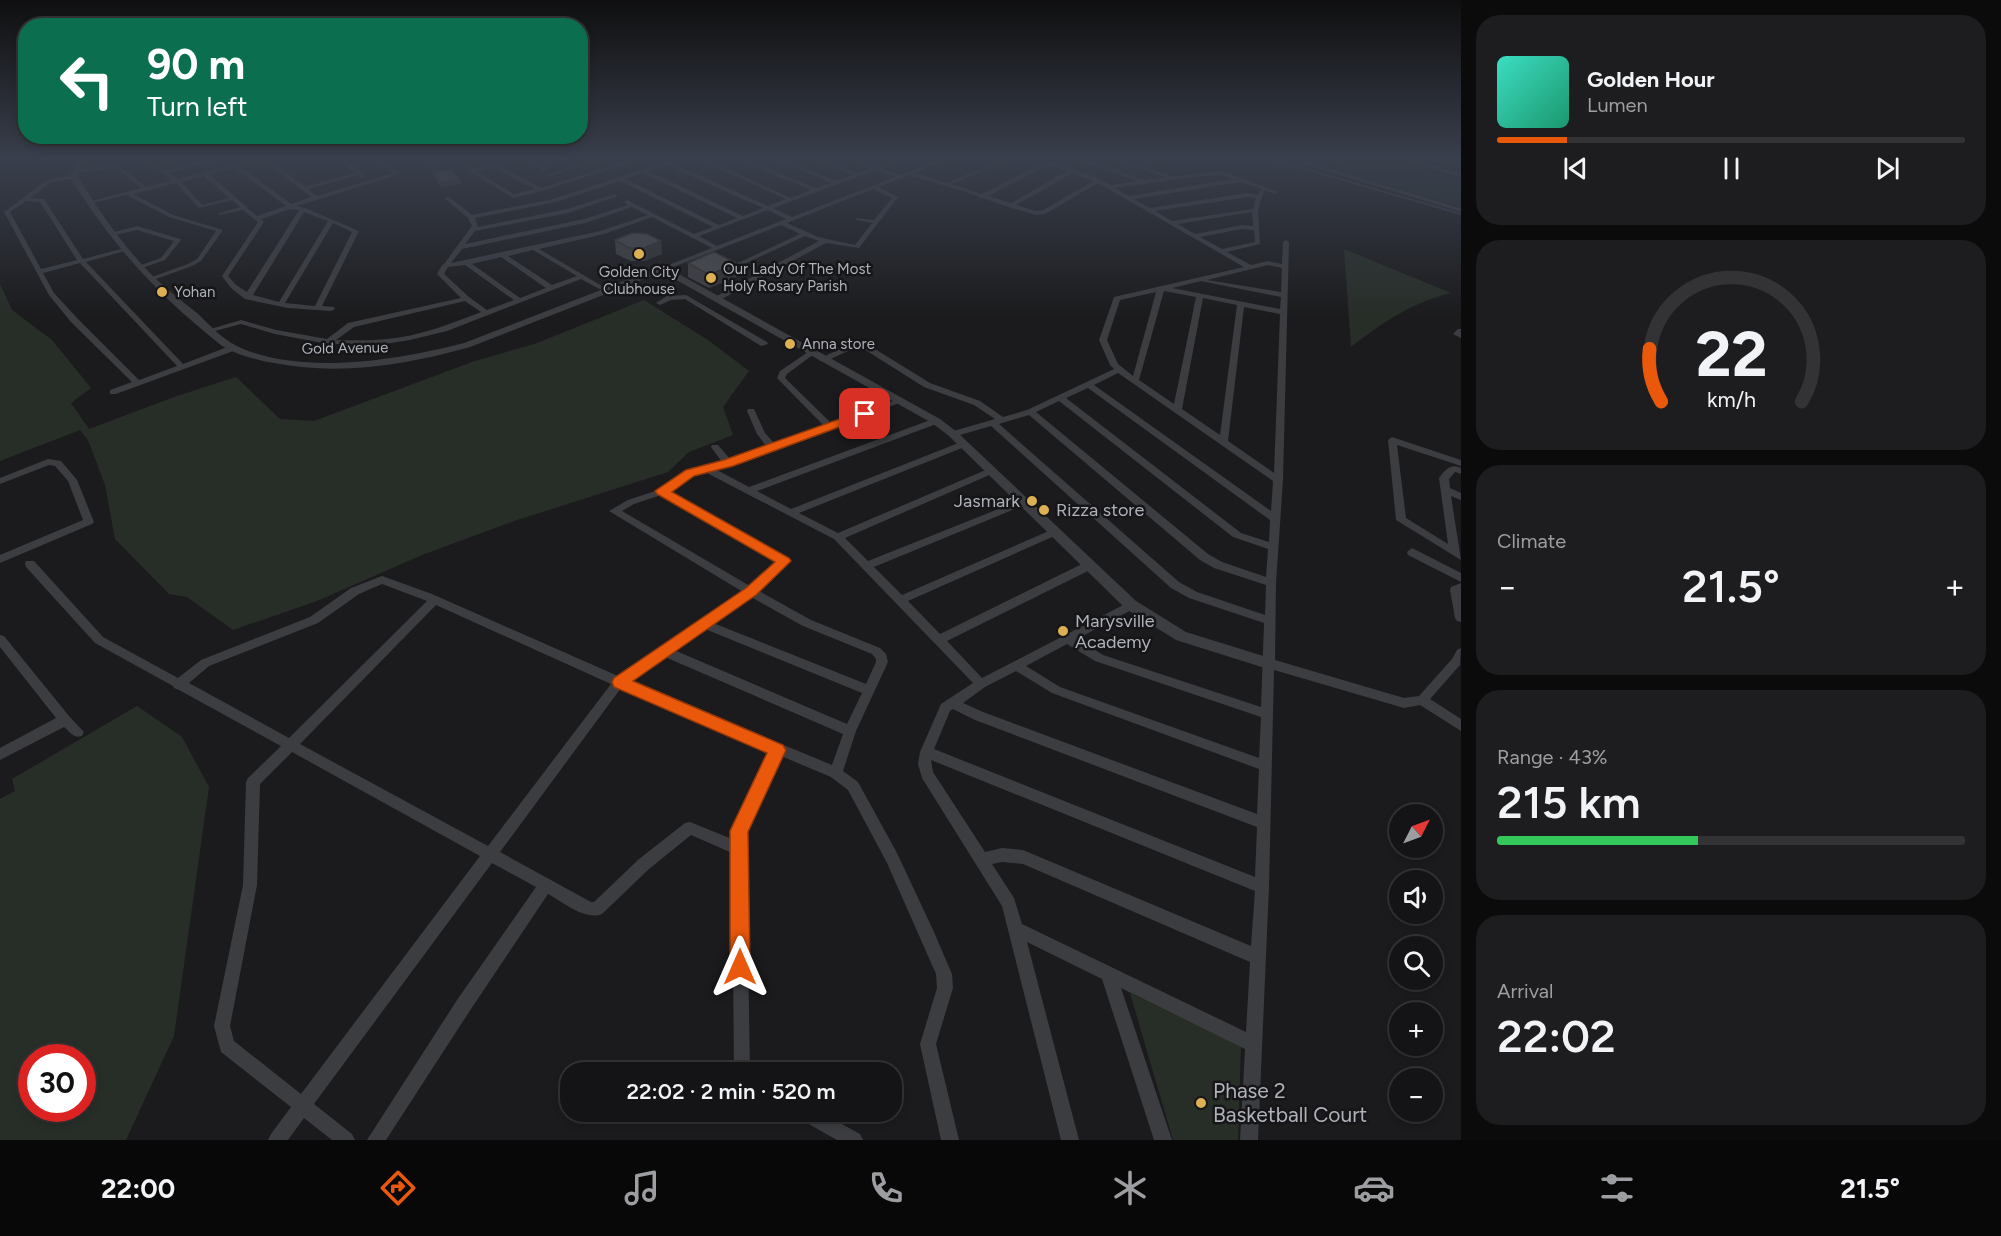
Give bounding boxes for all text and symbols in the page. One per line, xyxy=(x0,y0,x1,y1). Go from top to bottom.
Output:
text: 90 m xyxy=(147,39,245,90)
icon: left xyxy=(48,42,126,120)
text: Golden Hour xyxy=(1587,66,1715,93)
text: Turn left xyxy=(147,90,247,123)
text: Lumen xyxy=(1587,93,1648,117)
icon: previous xyxy=(1559,152,1592,185)
icon: pause xyxy=(1715,152,1748,185)
icon: next xyxy=(1871,152,1904,185)
marker: Golden City Clubhouse xyxy=(632,247,646,261)
place label: Our Lady Of The Most Holy Rosary Parish xyxy=(723,260,871,295)
place label: Golden City Clubhouse xyxy=(599,263,679,298)
marker: Our Lady Of The Most Holy Rosary Parish xyxy=(704,271,718,285)
place label: Yohan xyxy=(174,283,215,301)
marker: Yohan xyxy=(155,285,169,299)
text: 22 xyxy=(1695,317,1767,392)
place label: Anna store xyxy=(802,335,875,353)
marker: Anna store xyxy=(783,337,797,351)
street label: Gold Avenue xyxy=(302,338,388,358)
text: km/h xyxy=(1707,387,1755,412)
pin xyxy=(839,388,890,439)
icon: arrive xyxy=(848,397,881,430)
place label: Jasmark xyxy=(954,490,1020,512)
marker: Jasmark xyxy=(1025,494,1039,508)
place label: Rizza store xyxy=(1056,499,1144,521)
marker: Rizza store xyxy=(1037,503,1051,517)
text: Climate xyxy=(1497,529,1566,553)
text: 21.5° xyxy=(1682,559,1780,613)
text: − xyxy=(1497,567,1518,606)
text: + xyxy=(1944,567,1965,606)
place label: Marysville Academy xyxy=(1075,610,1155,653)
marker: Marysville Academy xyxy=(1056,624,1070,638)
text: Range · 43% xyxy=(1497,745,1608,769)
text: 215 km xyxy=(1497,775,1641,829)
north arrow xyxy=(1389,804,1443,858)
map controls xyxy=(1389,804,1443,1122)
button: sound xyxy=(1389,870,1443,924)
position arrow xyxy=(708,935,772,999)
button: search xyxy=(1389,936,1443,990)
text: Arrival xyxy=(1497,979,1553,1003)
button: + xyxy=(1389,1002,1443,1056)
text: 22:02 xyxy=(1497,1009,1616,1063)
speed limit sign: 30 xyxy=(18,1044,96,1122)
button: − xyxy=(1389,1068,1443,1122)
text: 22:02 · 2 min · 520 m xyxy=(626,1078,836,1105)
place label: Phase 2 Basketball Court xyxy=(1213,1078,1367,1127)
marker: Phase 2 Basketball Court xyxy=(1194,1096,1208,1110)
icon: directions xyxy=(377,1167,419,1209)
icon: music xyxy=(621,1167,663,1209)
icon: phone xyxy=(865,1167,907,1209)
icon: climate xyxy=(1109,1167,1151,1209)
icon: car xyxy=(1353,1167,1395,1209)
icon: filters xyxy=(1596,1167,1638,1209)
text: 22:00 xyxy=(101,1172,175,1205)
text: 21.5° xyxy=(1840,1172,1900,1205)

